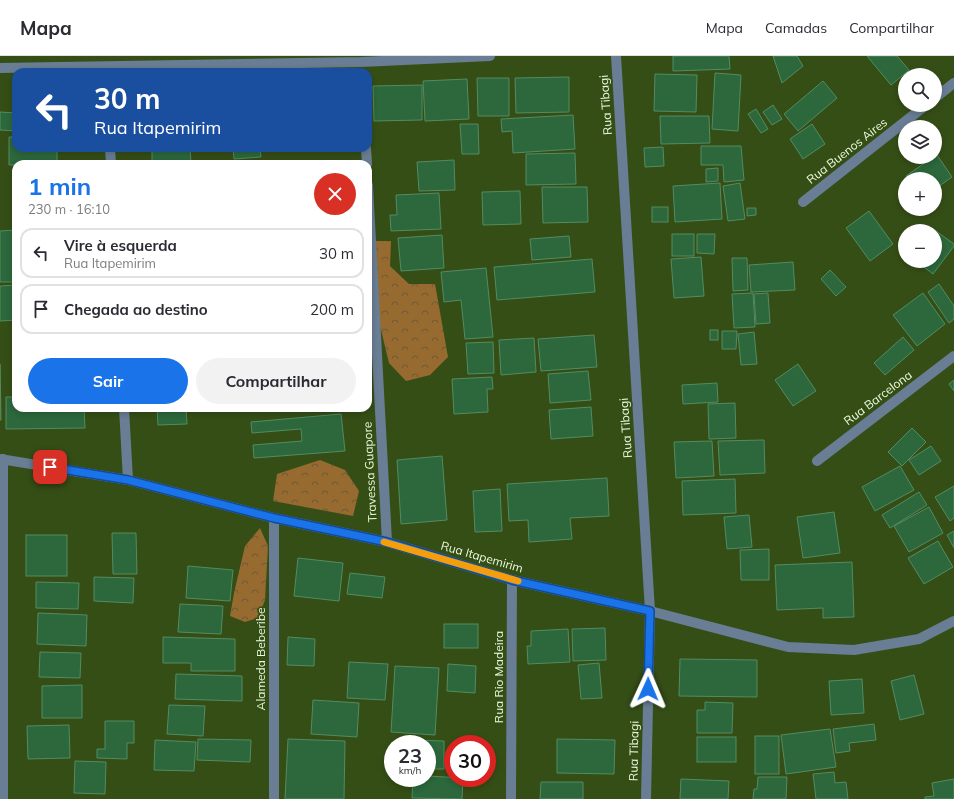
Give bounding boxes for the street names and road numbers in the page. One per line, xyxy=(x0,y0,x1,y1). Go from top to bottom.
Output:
street label: Rua Tibagi xyxy=(596,74,615,136)
street label: Rua Buenos Aires xyxy=(803,114,890,187)
street label: Rua Barcelona xyxy=(841,367,915,428)
street label: Rua Tibagi xyxy=(616,397,635,459)
street label: Travessa Guapore xyxy=(359,421,380,523)
street label: Rua Itapemirim xyxy=(439,538,525,575)
street label: Alameda Beberibe xyxy=(253,608,268,710)
street label: Rua Rio Madeira xyxy=(491,631,506,723)
street label: Rua Tibagi xyxy=(625,721,642,781)

